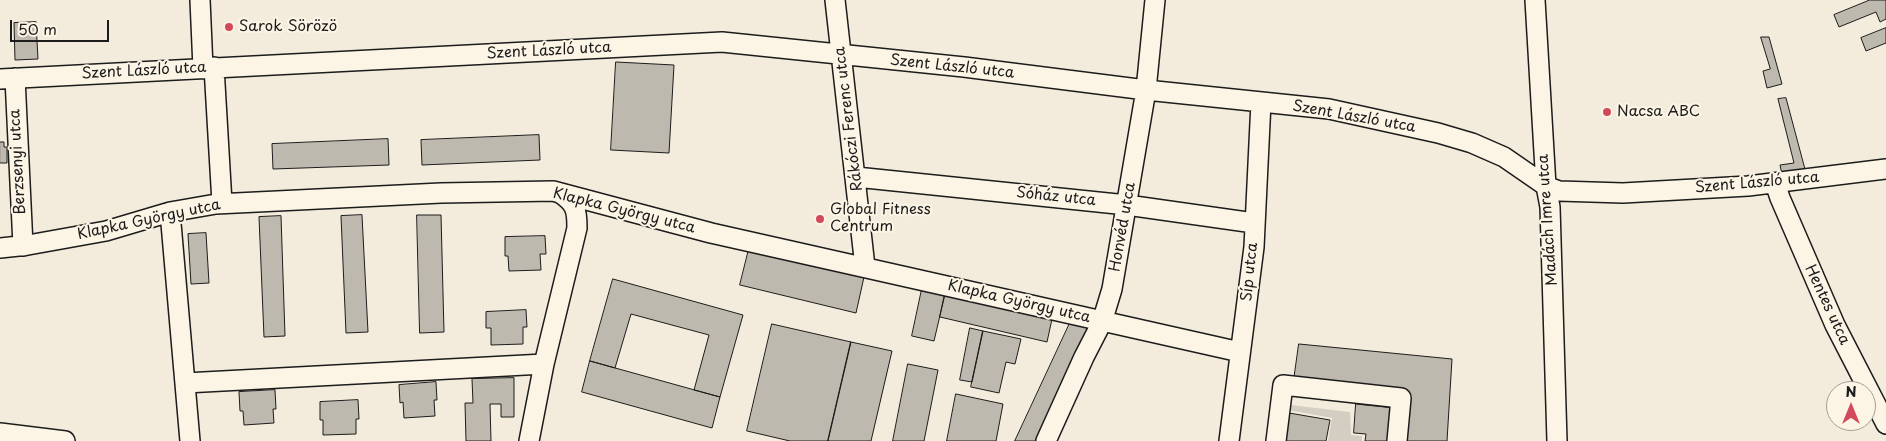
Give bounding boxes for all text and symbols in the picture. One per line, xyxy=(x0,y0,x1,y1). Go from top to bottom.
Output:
scale bar xyxy=(12,10,111,42)
text: 50 m xyxy=(18,17,57,40)
place label: Sarok Sörözö xyxy=(239,18,337,36)
marker: Sarok Sörözö xyxy=(223,21,235,33)
street label: Szent László utca xyxy=(486,39,612,63)
street label: Rákóczi Ferenc utca xyxy=(831,46,867,192)
street label: Szent László utca xyxy=(889,52,1015,82)
street label: Szent László utca xyxy=(81,59,207,83)
street label: Szent László utca xyxy=(1291,97,1417,137)
place label: Nacsa ABC xyxy=(1617,103,1700,121)
marker: Nacsa ABC xyxy=(1601,106,1613,118)
street label: Berzsenyi utca xyxy=(6,109,30,215)
street label: Madách Imre utca xyxy=(1534,154,1562,286)
street label: Szent László utca xyxy=(1694,169,1820,197)
street label: Honvéd utca xyxy=(1106,181,1140,273)
street label: Sóház utca xyxy=(1015,184,1097,210)
street label: Klapka György utca xyxy=(551,185,697,237)
street label: Klapka György utca xyxy=(76,196,222,244)
place label: Global Fitness Centrum xyxy=(830,201,931,236)
marker: Global Fitness Centrum xyxy=(814,213,826,225)
street label: Síp utca xyxy=(1238,242,1262,302)
street label: Hentes utca xyxy=(1801,262,1853,348)
street label: Klapka György utca xyxy=(946,277,1092,327)
north arrow xyxy=(1826,381,1876,431)
text: N xyxy=(1845,381,1857,402)

